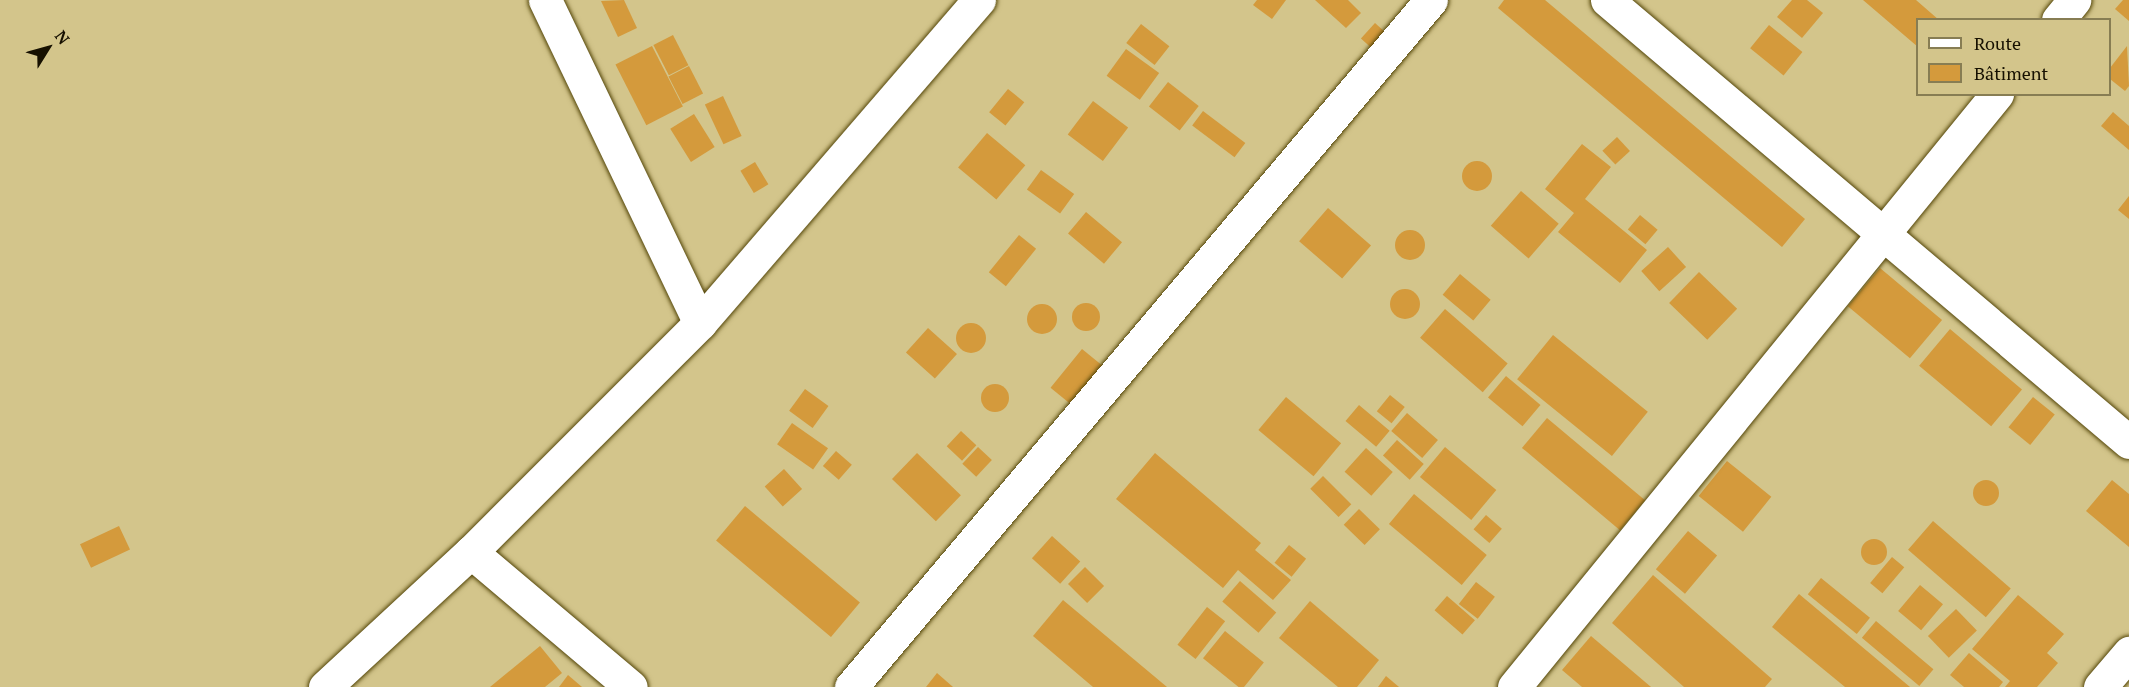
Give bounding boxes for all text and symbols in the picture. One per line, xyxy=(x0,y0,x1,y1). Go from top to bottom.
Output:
north arrow xyxy=(18,18,78,78)
legend xyxy=(1916,18,2111,96)
text: N xyxy=(50,26,75,49)
text: Route xyxy=(1974,31,2021,55)
text: Bâtiment xyxy=(1974,61,2048,85)

